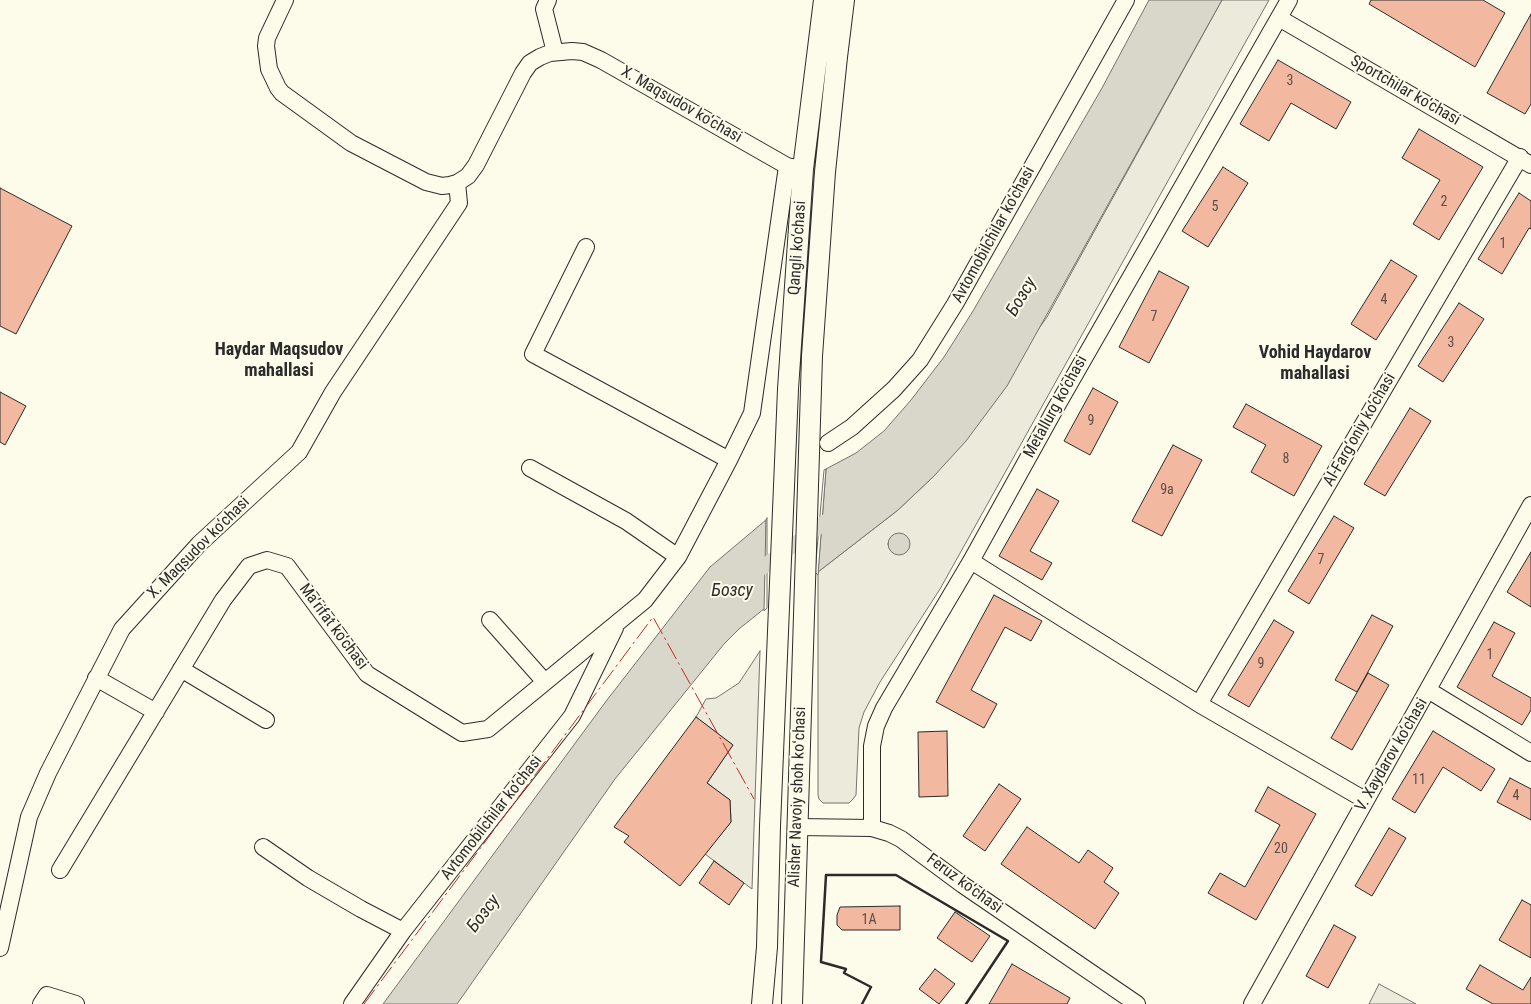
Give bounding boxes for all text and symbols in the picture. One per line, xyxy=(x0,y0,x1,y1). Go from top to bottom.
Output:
street label: Sportchilar ko‘chasi xyxy=(1347,52,1463,130)
street label: X. Maqsudov ko‘chasi xyxy=(617,63,745,147)
house number: 3 xyxy=(1287,73,1293,89)
street label: Avtomobilchilar ko‘chasi xyxy=(949,163,1039,307)
house number: 2 xyxy=(1441,194,1447,210)
house number: 5 xyxy=(1212,199,1218,215)
street label: Qangli ko‘chasi xyxy=(785,200,811,296)
house number: 1 xyxy=(1500,236,1506,252)
water label: Бозсу xyxy=(1002,274,1042,320)
house number: 4 xyxy=(1381,292,1387,308)
house number: 7 xyxy=(1151,309,1157,325)
house number: 3 xyxy=(1448,335,1454,351)
district label: Haydar Maqsudov mahallasi xyxy=(215,339,343,382)
district label: Vohid Haydarov mahallasi xyxy=(1259,342,1371,384)
street label: Metallurg ko‘chasi xyxy=(1020,353,1092,461)
street label: Al-Farg‘oniy ko‘chasi xyxy=(1320,370,1400,490)
house number: 9 xyxy=(1088,413,1094,429)
house number: 8 xyxy=(1283,451,1289,467)
house number: 9а xyxy=(1160,482,1174,498)
street label: X. Maqsudov ko‘chasi xyxy=(144,493,254,603)
house number: 7 xyxy=(1318,552,1324,568)
street label: Maʼrifat ko‘chasi xyxy=(294,580,372,674)
water label: Бозсу xyxy=(711,580,753,602)
house number: 1 xyxy=(1487,647,1493,663)
house number: 9 xyxy=(1258,656,1264,672)
street label: V. Xaydarov ko‘chasi xyxy=(1352,695,1432,815)
street label: Alisher Navoiy shoh koʻchasi xyxy=(785,706,811,888)
street label: Avtomobilchilar ko‘chasi xyxy=(437,752,547,884)
house number: 11 xyxy=(1412,772,1426,788)
house number: 4 xyxy=(1513,788,1519,804)
house number: 20 xyxy=(1274,841,1288,857)
street label: Feruz ko‘chasi xyxy=(922,850,1006,918)
water label: Бозсу xyxy=(463,891,505,937)
house number: 1А xyxy=(862,912,876,928)

